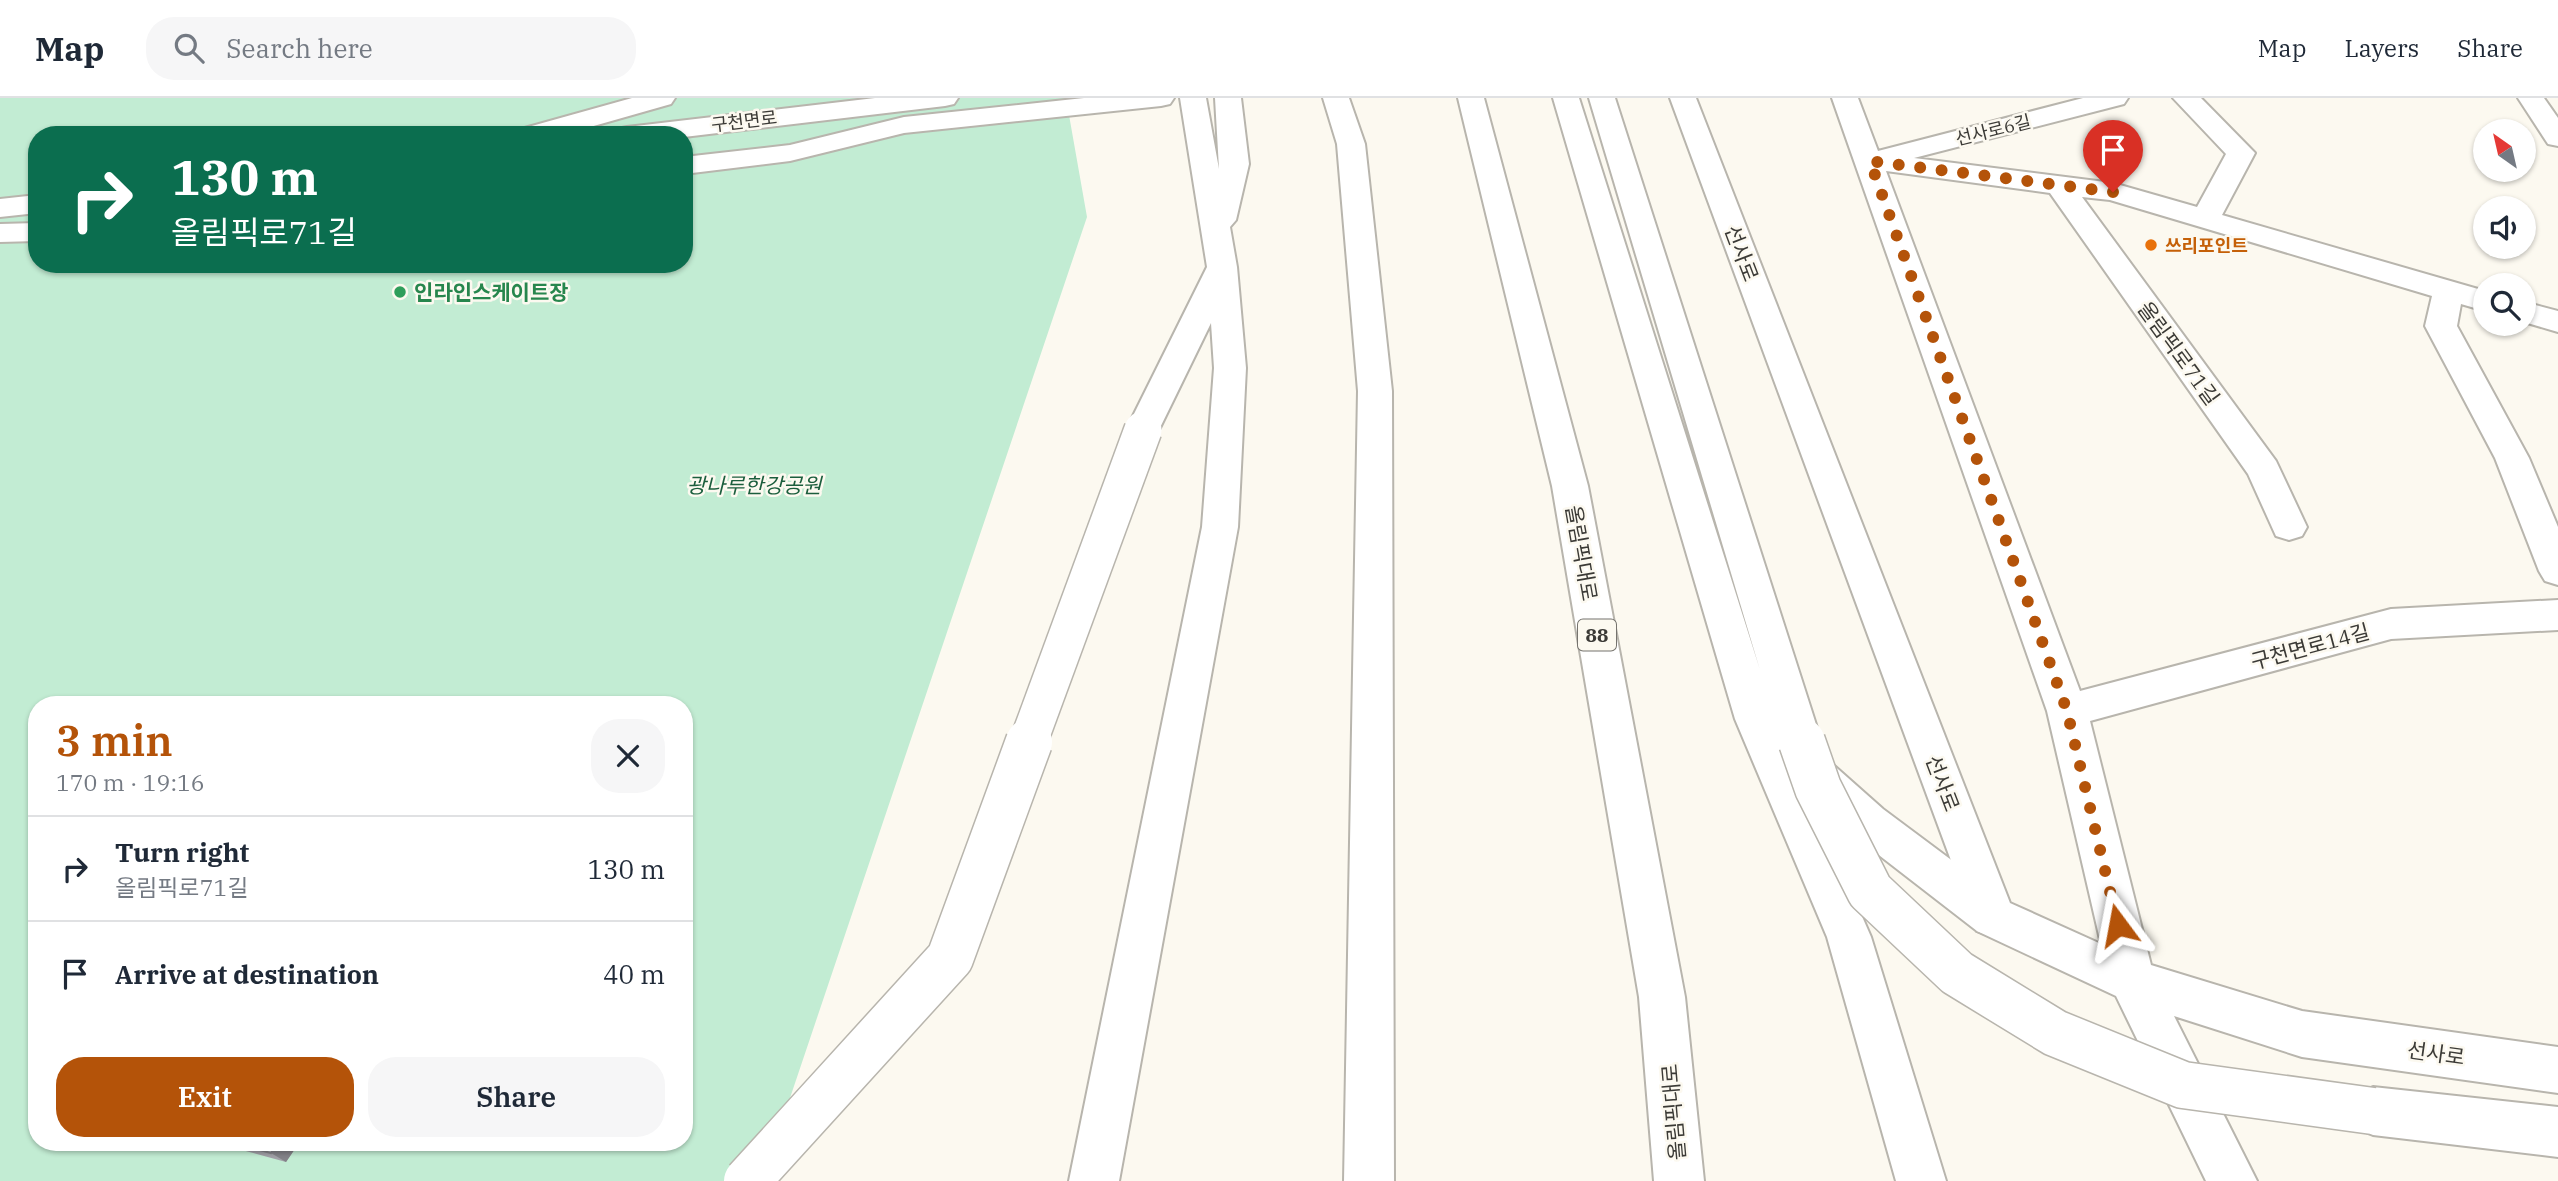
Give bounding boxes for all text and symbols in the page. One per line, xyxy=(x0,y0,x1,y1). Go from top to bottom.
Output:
search box xyxy=(146,17,636,80)
text: Map xyxy=(35,27,104,70)
icon: search xyxy=(170,29,208,67)
text: Search here xyxy=(226,31,373,65)
text: Map xyxy=(2258,32,2306,64)
text: Layers xyxy=(2344,32,2419,64)
text: Share xyxy=(2457,32,2523,64)
street label: 구천면로 xyxy=(710,106,778,136)
street label: 선사로6길 xyxy=(1953,110,2033,150)
north arrow xyxy=(2473,119,2536,182)
map controls xyxy=(2473,119,2536,336)
pin xyxy=(2083,120,2143,192)
icon: arrive xyxy=(2094,131,2132,169)
text: 130 m xyxy=(171,145,318,208)
icon: right xyxy=(56,154,147,245)
button: sound xyxy=(2473,196,2536,259)
text: 올림픽로71길 xyxy=(171,211,357,253)
street label: 선사로 xyxy=(1719,221,1765,285)
place label: 쓰리포인트 xyxy=(2165,234,2248,257)
marker: 쓰리포인트 xyxy=(2143,237,2159,253)
button: search xyxy=(2473,273,2536,336)
place label: 인라인스케이트장 xyxy=(414,278,569,306)
marker: 인라인스케이트장 xyxy=(392,284,408,300)
street label: 올림픽로71길 xyxy=(2132,295,2226,411)
park label: 광나루한강공원 xyxy=(686,471,823,499)
street label: 올림픽대로 xyxy=(1560,503,1604,603)
street label: 구천면로14길 xyxy=(2248,617,2372,675)
road number: 88 xyxy=(1578,620,1616,650)
text: 3 min xyxy=(56,713,173,768)
button: close xyxy=(591,719,665,793)
street label: 선사로 xyxy=(1920,751,1966,815)
text: 170 m · 19:16 xyxy=(56,767,205,797)
text: Turn right xyxy=(115,835,249,869)
icon: right xyxy=(56,850,94,888)
text: 130 m xyxy=(587,852,665,886)
text: 올림픽로71길 xyxy=(115,872,248,902)
position arrow xyxy=(2081,888,2155,962)
icon: arrive xyxy=(56,955,94,993)
text: Arrive at destination xyxy=(115,957,379,991)
text: 40 m xyxy=(603,957,665,991)
street label: 선사로 xyxy=(2405,1035,2467,1071)
button: Exit xyxy=(56,1057,354,1137)
button: Share xyxy=(368,1057,665,1137)
street label: 올림픽대로 xyxy=(1655,1063,1691,1161)

